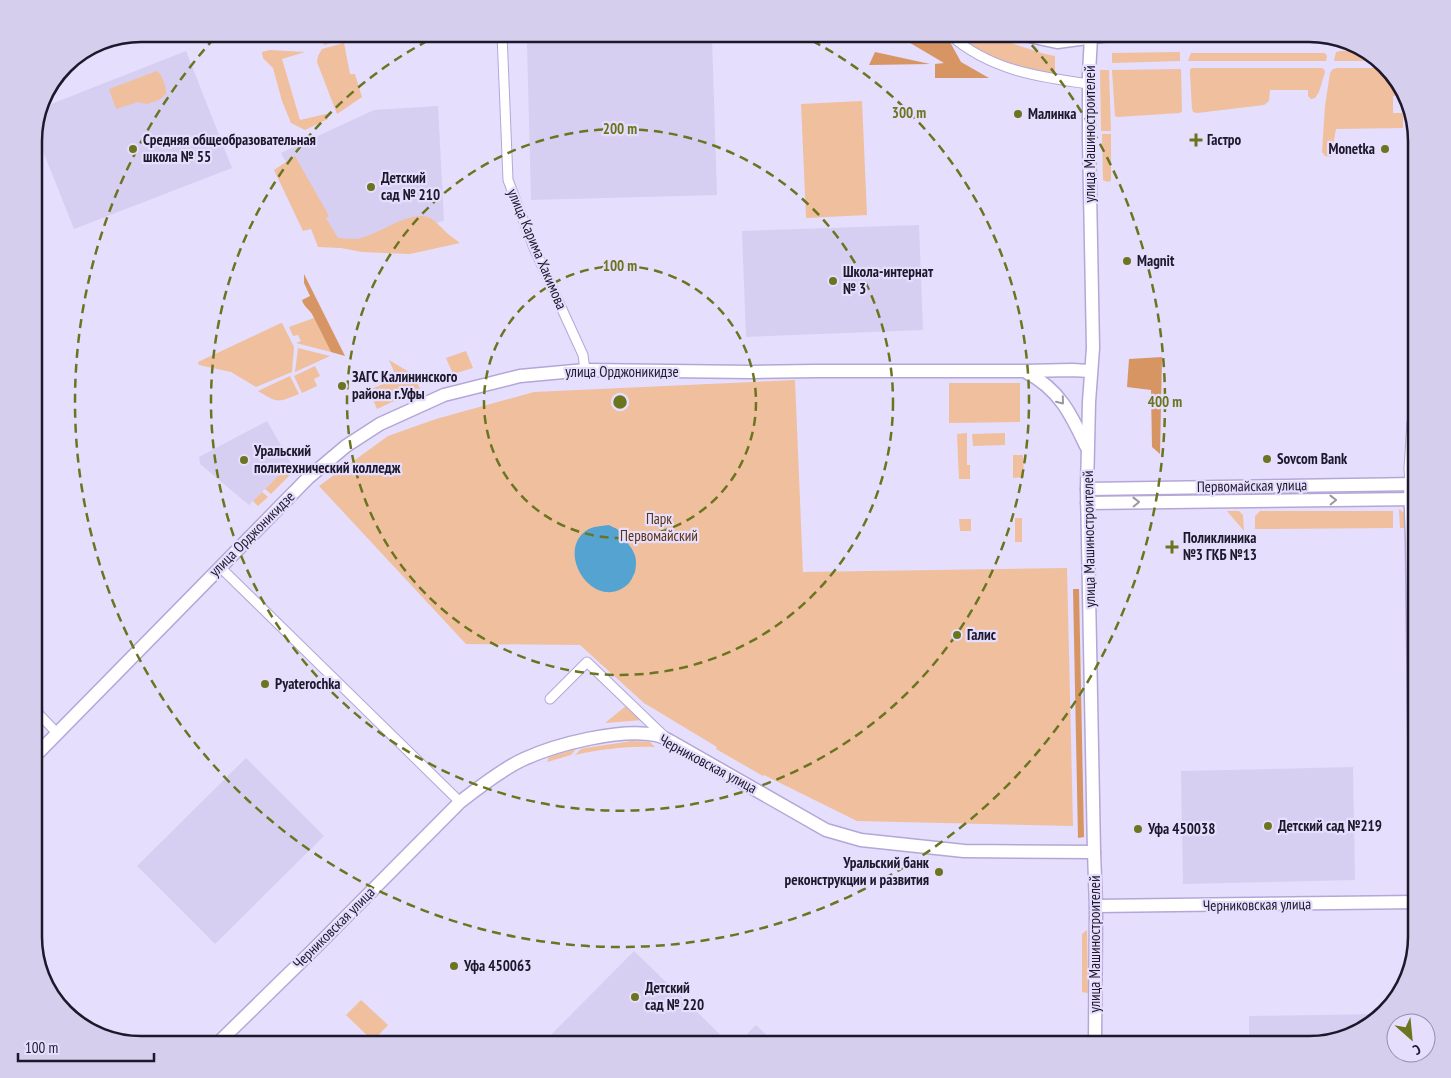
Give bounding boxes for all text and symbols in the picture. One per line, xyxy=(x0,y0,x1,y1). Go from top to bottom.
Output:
street label: улица Машиностроителей xyxy=(1080,65,1099,203)
text: 300 m xyxy=(892,103,926,122)
place label: Малинка xyxy=(1028,104,1076,123)
marker: Малинка xyxy=(1012,108,1024,120)
text: 200 m xyxy=(603,119,637,138)
place label: Средняя общеобразовательная школа № 55 xyxy=(143,130,316,166)
place label: Гастро xyxy=(1207,130,1242,149)
marker: Гастро xyxy=(1189,133,1203,147)
place label: Monetka xyxy=(1328,139,1375,158)
marker: Средняя общеобразовательная школа № 55 xyxy=(127,143,139,155)
marker: Monetka xyxy=(1379,143,1391,155)
place label: Детский сад № 210 xyxy=(381,168,440,204)
marker: Детский сад № 210 xyxy=(365,181,377,193)
street label: улица Карима Хакимова xyxy=(503,186,571,312)
place label: Magnit xyxy=(1137,251,1175,270)
marker: Magnit xyxy=(1121,255,1133,267)
text: 100 m xyxy=(603,256,637,275)
place label: Школа-интернат № 3 xyxy=(843,262,934,298)
marker: Школа-интернат № 3 xyxy=(827,275,839,287)
street label: улица Орджоникидзе xyxy=(565,362,679,381)
place label: ЗАГС Калининского района г.Уфы xyxy=(352,367,458,403)
marker: ЗАГС Калининского района г.Уфы xyxy=(336,380,348,392)
text: 400 m xyxy=(1148,392,1182,411)
centre of rings xyxy=(611,393,629,411)
one-way arrow xyxy=(1055,396,1064,405)
place label: Уральский политехнический колледж xyxy=(253,441,401,477)
place label: Sovcom Bank xyxy=(1277,449,1348,468)
marker: Sovcom Bank xyxy=(1261,453,1273,465)
marker: Уральский политехнический колледж xyxy=(238,454,250,466)
street label: улица Машиностроителей xyxy=(1078,470,1099,608)
street label: Первомайская улица xyxy=(1197,475,1307,496)
street label: улица Орджоникидзе xyxy=(205,487,298,580)
one-way arrow xyxy=(1330,494,1338,505)
one-way arrow xyxy=(1132,497,1140,507)
park label: Парк Первомайский xyxy=(620,509,698,545)
place label: Поликлиника №3 ГКБ №13 xyxy=(1183,528,1257,564)
marker: Поликлиника №3 ГКБ №13 xyxy=(1165,540,1179,554)
place label: Галис xyxy=(967,625,997,644)
marker: Галис xyxy=(951,629,963,641)
place label: Pyaterochka xyxy=(275,674,341,693)
marker: Pyaterochka xyxy=(259,678,271,690)
street label: Черниковская улица xyxy=(656,730,760,797)
place label: Детский сад №219 xyxy=(1278,816,1382,835)
place label: Уфа 450038 xyxy=(1147,819,1215,838)
marker: Детский сад №219 xyxy=(1262,820,1274,832)
marker: Уфа 450038 xyxy=(1132,823,1144,835)
place label: Уральский банк реконструкции и развития xyxy=(785,853,930,889)
marker: Уральский банк реконструкции и развития xyxy=(933,866,945,878)
street label: улица Машиностроителей xyxy=(1085,875,1104,1013)
street label: Черниковская улица xyxy=(289,883,379,973)
street label: Черниковская улица xyxy=(1203,894,1311,915)
place label: Уфа 450063 xyxy=(463,956,531,975)
marker: Уфа 450063 xyxy=(448,960,460,972)
place label: Детский сад № 220 xyxy=(645,978,704,1014)
marker: Детский сад № 220 xyxy=(629,991,641,1003)
north arrow xyxy=(1386,1013,1436,1063)
scale bar xyxy=(18,1030,154,1062)
text: 100 m xyxy=(25,1038,58,1057)
text: С xyxy=(1409,1040,1424,1059)

